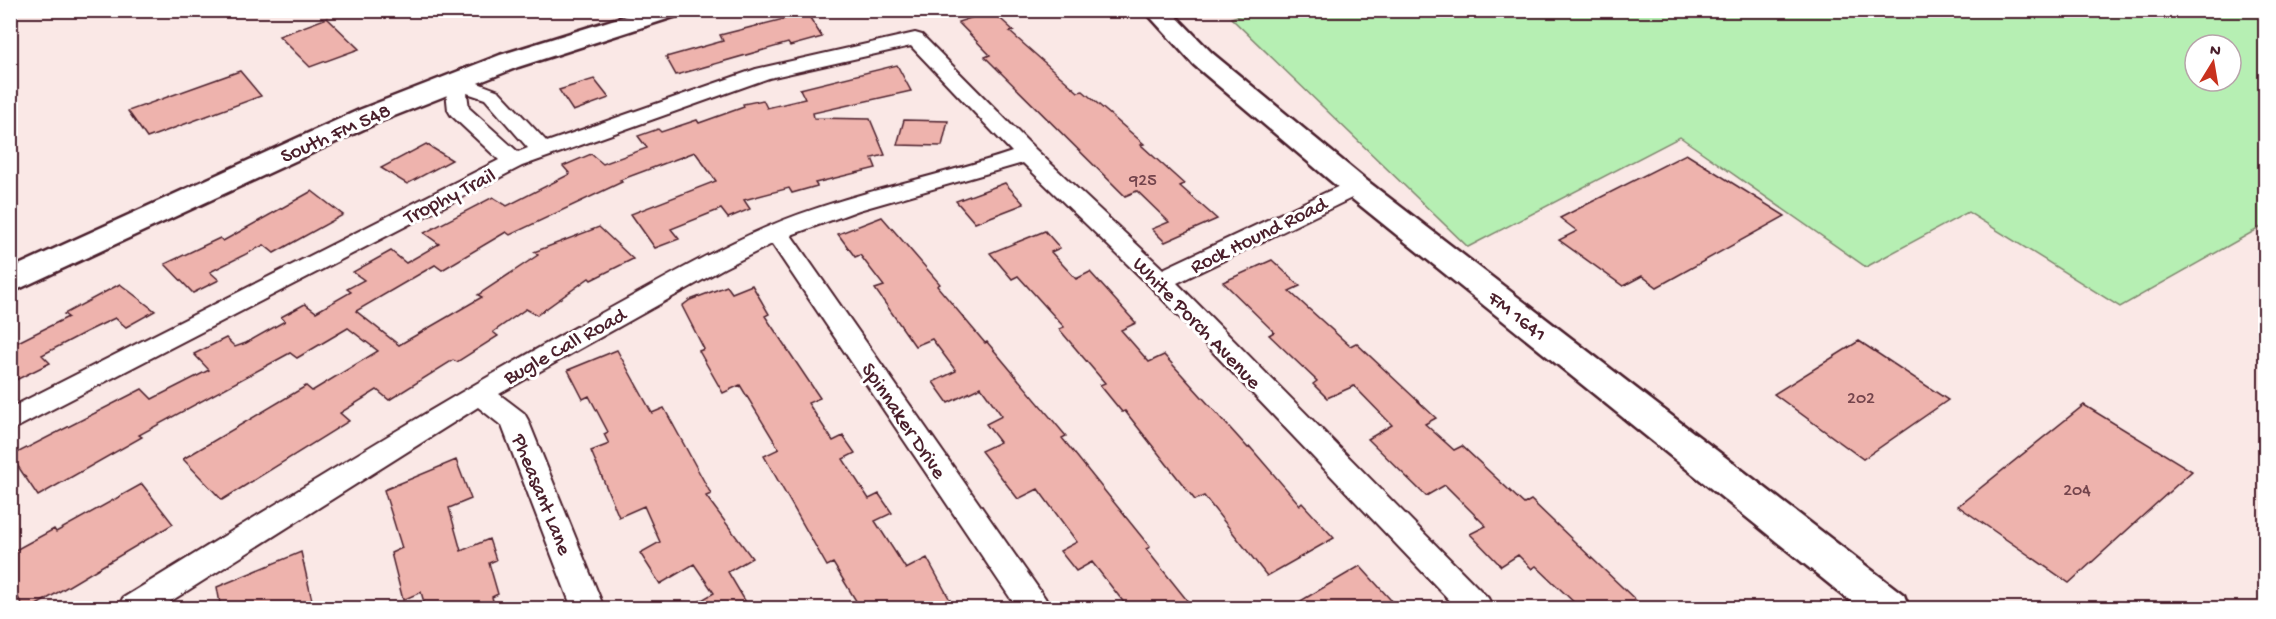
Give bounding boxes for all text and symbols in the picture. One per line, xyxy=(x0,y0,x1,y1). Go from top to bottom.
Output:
north arrow xyxy=(2183,33,2243,93)
text: N xyxy=(2208,41,2223,62)
street label: South FM 548 xyxy=(277,100,395,171)
street label: Trophy Trail xyxy=(400,164,501,232)
house number: 925 xyxy=(1128,171,1157,192)
street label: Rock Hound Road xyxy=(1187,192,1334,281)
street label: White Porch Avenue xyxy=(1126,253,1266,397)
street label: FM 1641 xyxy=(1481,286,1550,348)
street label: Bugle Call Road xyxy=(499,303,633,392)
street label: Spinnaker Drive xyxy=(854,359,951,486)
house number: 202 xyxy=(1847,389,1875,410)
street label: Pheasant Lane xyxy=(504,430,576,561)
house number: 204 xyxy=(2063,481,2091,502)

